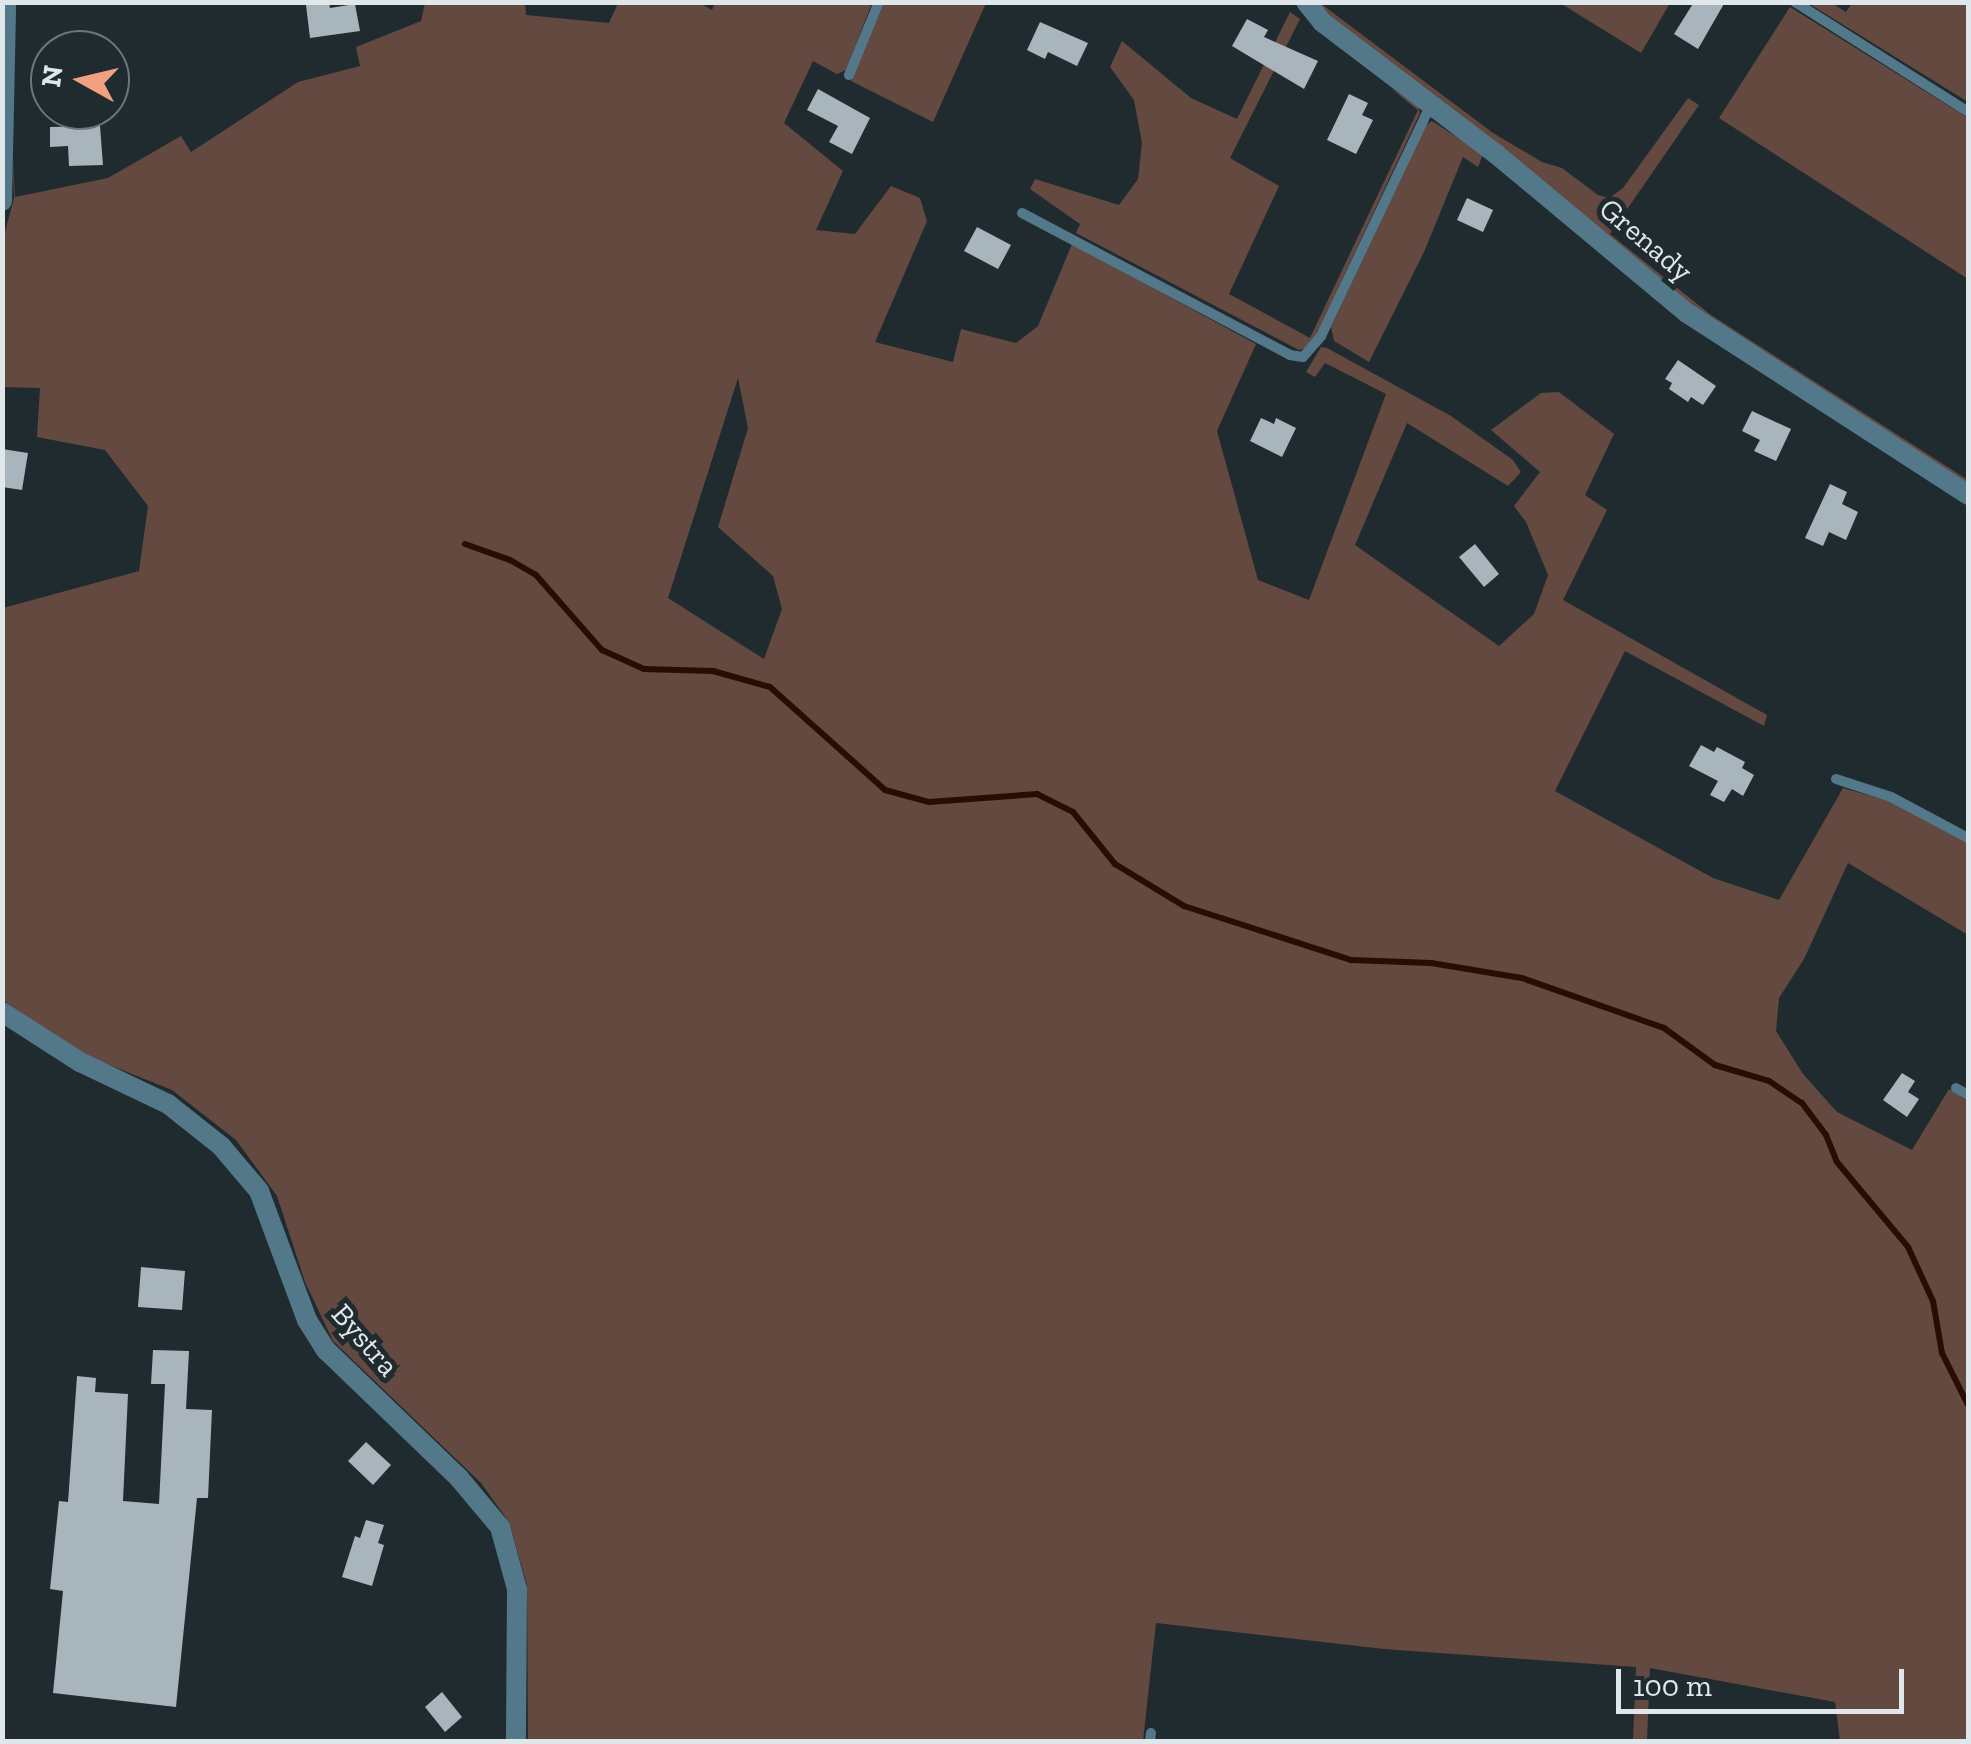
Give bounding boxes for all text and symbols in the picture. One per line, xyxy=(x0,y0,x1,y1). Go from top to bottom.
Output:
north arrow xyxy=(30,30,130,130)
text: N xyxy=(34,63,70,89)
street label: Grenady xyxy=(1592,191,1700,289)
street label: Bystra xyxy=(324,1296,406,1384)
scale bar xyxy=(1621,1649,1908,1711)
text: 100 m xyxy=(1633,1668,1712,1704)

